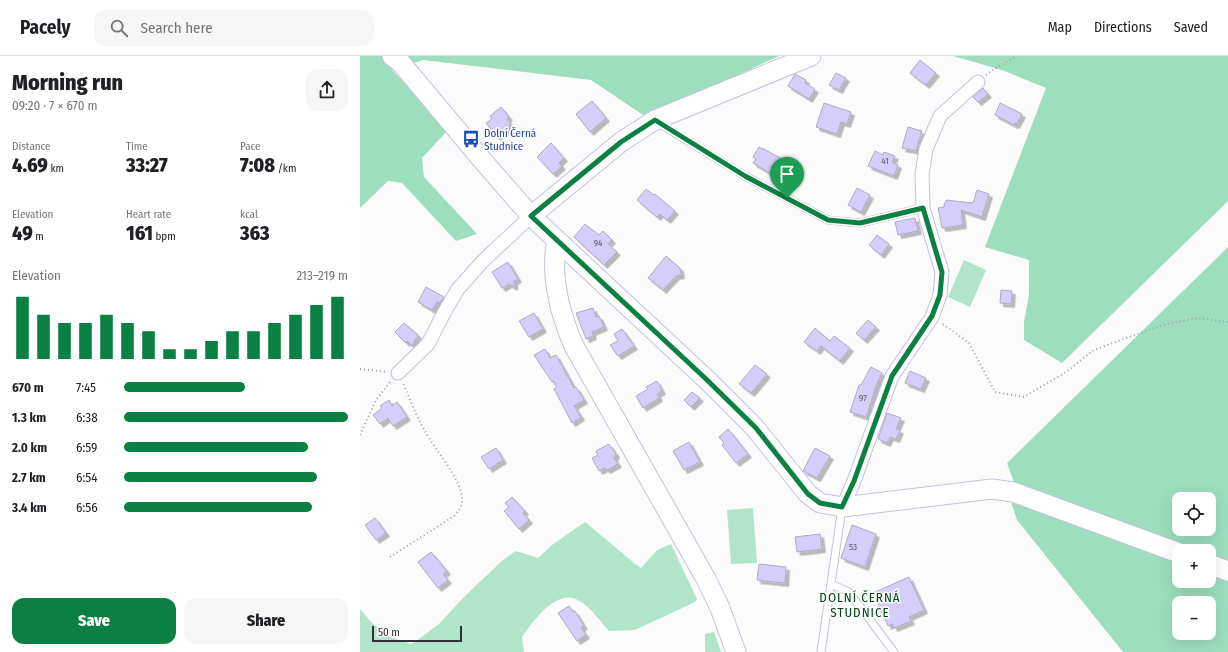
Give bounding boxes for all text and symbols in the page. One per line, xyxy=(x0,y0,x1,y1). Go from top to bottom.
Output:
search box xyxy=(94,10,374,46)
text: Pacely xyxy=(20,16,70,39)
icon: search xyxy=(108,17,130,39)
text: Search here xyxy=(140,19,213,37)
text: Map xyxy=(1048,19,1072,36)
text: Directions xyxy=(1094,19,1152,36)
text: Saved xyxy=(1174,19,1208,36)
text: Morning run xyxy=(12,69,123,96)
button: share xyxy=(306,69,348,111)
text: 09:20 · 7 × 670 m xyxy=(12,98,98,113)
place label: Dolní Černá Studnice xyxy=(484,126,536,153)
bus stop icon: Dolní Černá Studnice xyxy=(461,129,481,149)
text: Distance xyxy=(12,140,51,153)
text: Time xyxy=(126,140,148,153)
text: Pace xyxy=(240,140,261,153)
text: 4.69 xyxy=(12,153,48,177)
text: 33:27 xyxy=(126,153,168,177)
text: 7:08 xyxy=(240,153,275,177)
house number: 41 xyxy=(881,156,889,166)
pin xyxy=(770,157,804,198)
text: km xyxy=(48,162,64,175)
text: /km xyxy=(275,162,296,175)
icon: arrive xyxy=(776,163,798,185)
text: Elevation xyxy=(12,208,53,221)
text: Heart rate xyxy=(126,208,171,221)
text: kcal xyxy=(240,208,258,221)
text: 49 xyxy=(12,221,33,245)
text: 161 xyxy=(126,221,153,245)
text: 363 xyxy=(240,221,270,245)
text: m xyxy=(33,230,44,243)
text: bpm xyxy=(153,230,176,243)
house number: 94 xyxy=(594,238,603,248)
text: Elevation xyxy=(12,268,61,283)
text: 213–219 m xyxy=(296,268,348,283)
text: 670 m xyxy=(12,380,44,395)
text: 7:45 xyxy=(76,380,96,395)
house number: 97 xyxy=(859,393,867,403)
text: 1.3 km xyxy=(12,410,46,425)
text: 6:38 xyxy=(76,410,98,425)
text: 2.0 km xyxy=(12,440,47,455)
text: 6:59 xyxy=(76,440,97,455)
text: 2.7 km xyxy=(12,470,46,485)
text: 6:54 xyxy=(76,470,98,485)
map controls xyxy=(1172,492,1216,640)
button: locate xyxy=(1172,492,1216,536)
text: 3.4 km xyxy=(12,500,47,515)
text: 6:56 xyxy=(76,500,98,515)
house number: 53 xyxy=(849,542,857,552)
button: + xyxy=(1172,544,1216,588)
district label: DOLNÍ ČERNÁ STUDNICE xyxy=(819,590,901,620)
button: − xyxy=(1172,596,1216,640)
button: Save xyxy=(12,598,176,644)
button: Share xyxy=(184,598,348,644)
scale bar xyxy=(372,624,462,643)
text: 50 m xyxy=(378,626,400,639)

